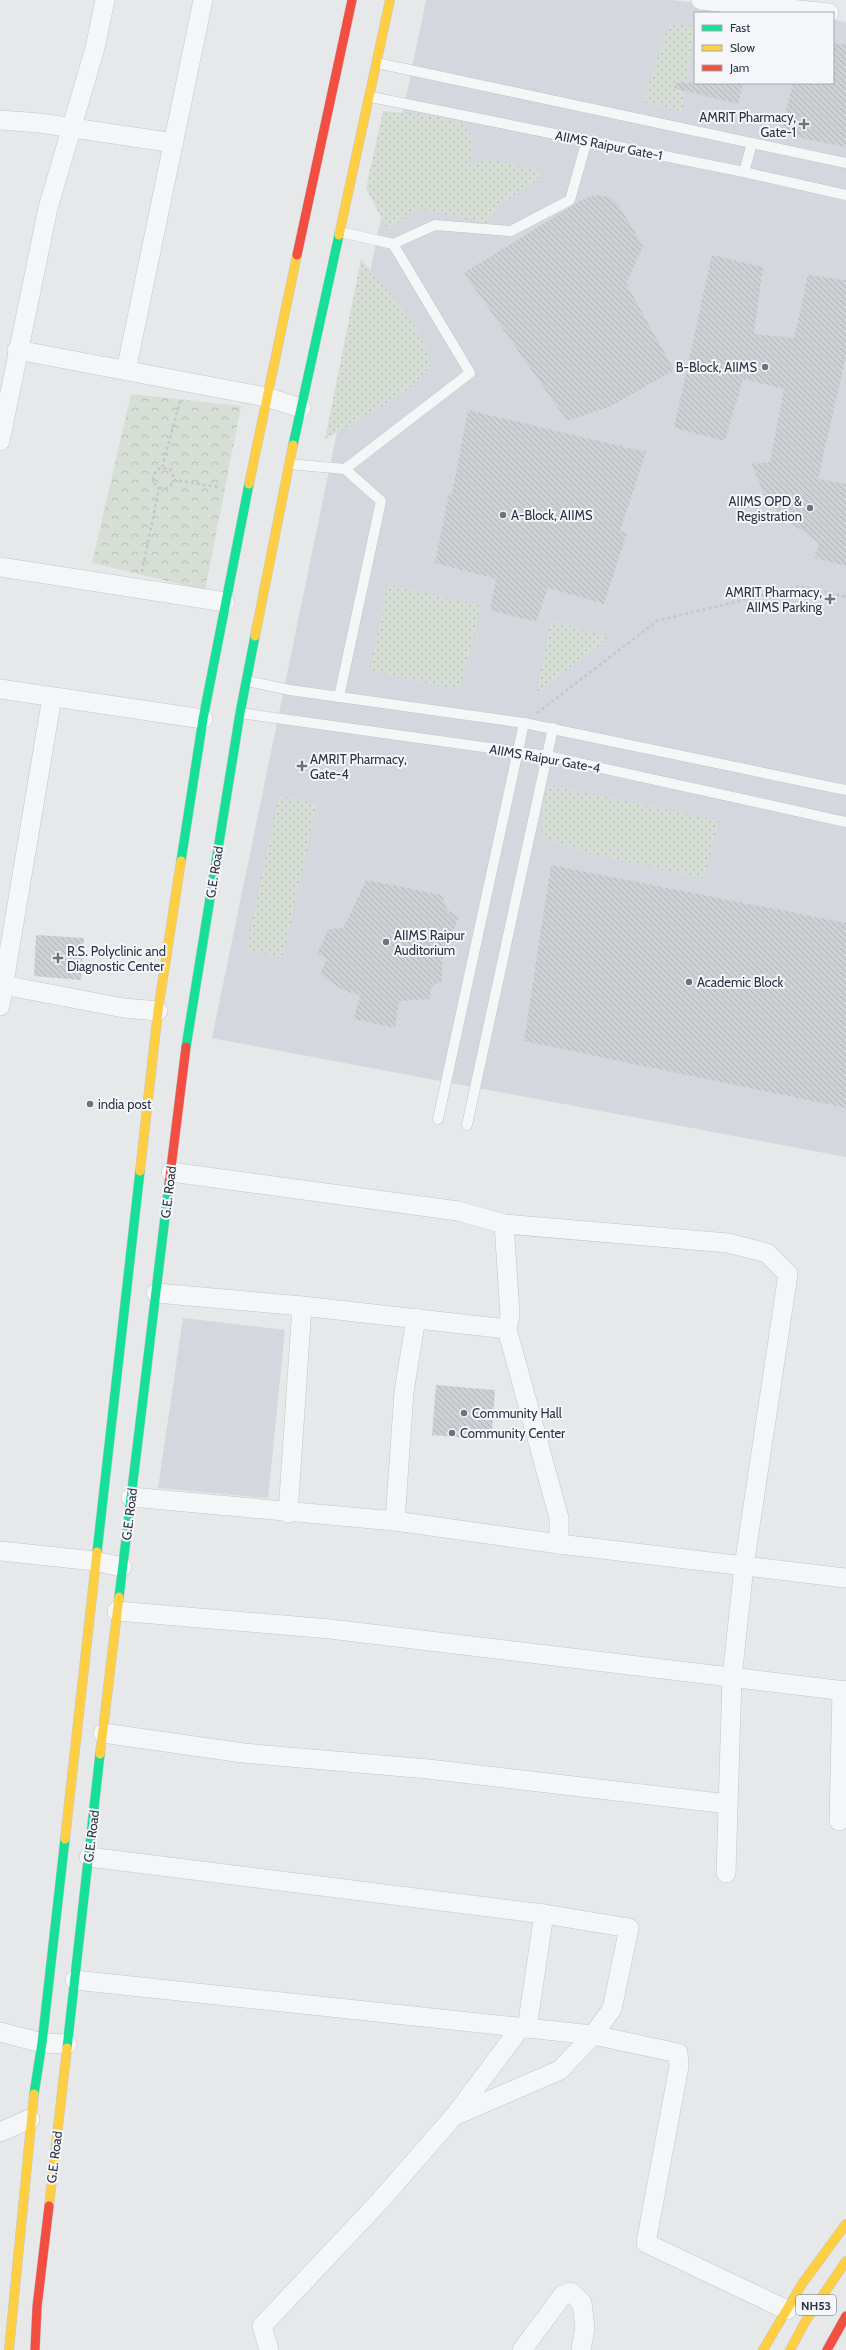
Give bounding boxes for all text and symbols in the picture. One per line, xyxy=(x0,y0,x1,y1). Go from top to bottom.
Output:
legend xyxy=(694,12,834,84)
text: Fast xyxy=(730,20,750,35)
text: Slow xyxy=(730,40,755,55)
text: Jam xyxy=(729,60,749,75)
place label: AMRIT Pharmacy, Gate-1 xyxy=(699,109,796,140)
marker: AMRIT Pharmacy, Gate-1 xyxy=(799,119,809,129)
street label: AIIMS Raipur Gate-1 xyxy=(554,127,664,163)
place label: B-Block, AIIMS xyxy=(676,359,757,375)
marker: B-Block, AIIMS xyxy=(760,362,770,372)
place label: AIIMS OPD & Registration xyxy=(729,493,802,524)
marker: AIIMS OPD & Registration xyxy=(805,503,815,513)
place label: A-Block, AIIMS xyxy=(511,507,593,523)
marker: A-Block, AIIMS xyxy=(498,510,508,520)
place label: AMRIT Pharmacy, AIIMS Parking xyxy=(725,584,823,615)
marker: AMRIT Pharmacy, AIIMS Parking xyxy=(825,594,835,604)
street label: AIIMS Raipur Gate-4 xyxy=(488,740,602,776)
place label: AMRIT Pharmacy, Gate-4 xyxy=(310,751,407,782)
marker: AMRIT Pharmacy, Gate-4 xyxy=(297,761,307,771)
street label: G.E. Road xyxy=(202,845,226,899)
place label: AIIMS Raipur Auditorium xyxy=(394,927,465,958)
marker: AIIMS Raipur Auditorium xyxy=(381,937,391,947)
place label: R.S. Polyclinic and Diagnostic Center xyxy=(67,943,166,974)
marker: R.S. Polyclinic and Diagnostic Center xyxy=(52,952,64,964)
place label: Academic Block xyxy=(697,974,784,990)
marker: Academic Block xyxy=(684,977,694,987)
place label: india post xyxy=(98,1096,152,1112)
marker: india post xyxy=(85,1099,95,1109)
street label: G.E. Road xyxy=(157,1165,179,1219)
place label: Community Hall xyxy=(472,1405,562,1421)
marker: Community Hall xyxy=(459,1408,469,1418)
place label: Community Center xyxy=(460,1425,566,1441)
marker: Community Center xyxy=(447,1428,457,1438)
street label: G.E. Road xyxy=(118,1487,140,1541)
street label: G.E. Road xyxy=(80,1809,102,1863)
street label: G.E. Road xyxy=(43,2130,65,2184)
road number: NH53 xyxy=(796,2295,836,2315)

